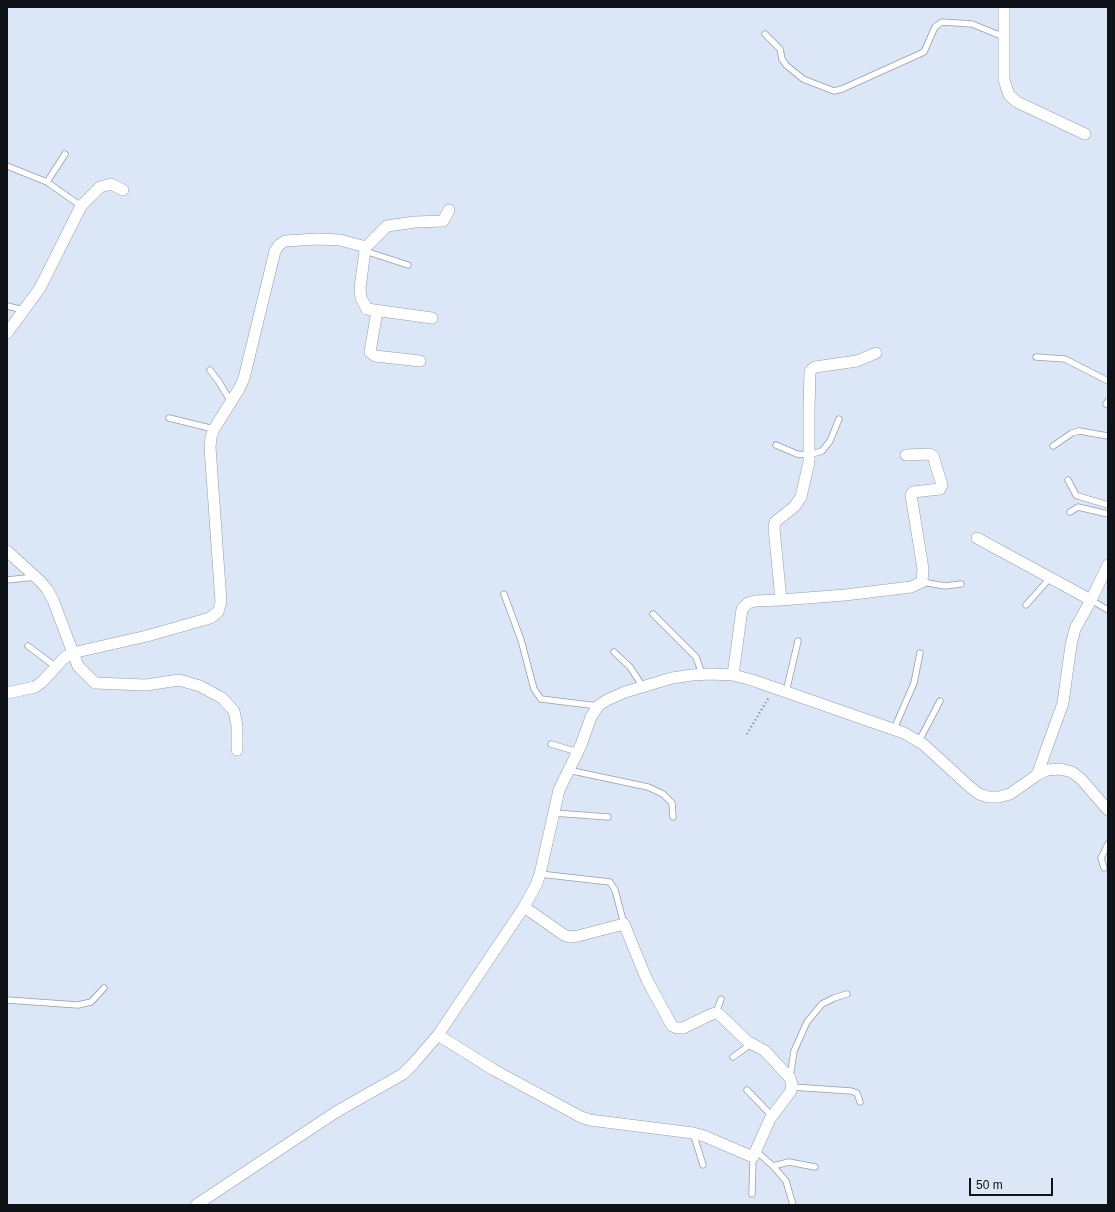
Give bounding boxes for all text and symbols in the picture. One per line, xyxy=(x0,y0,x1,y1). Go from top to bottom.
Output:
scale bar xyxy=(971,1170,1055,1196)
text: 50 m xyxy=(976,1178,1003,1192)

